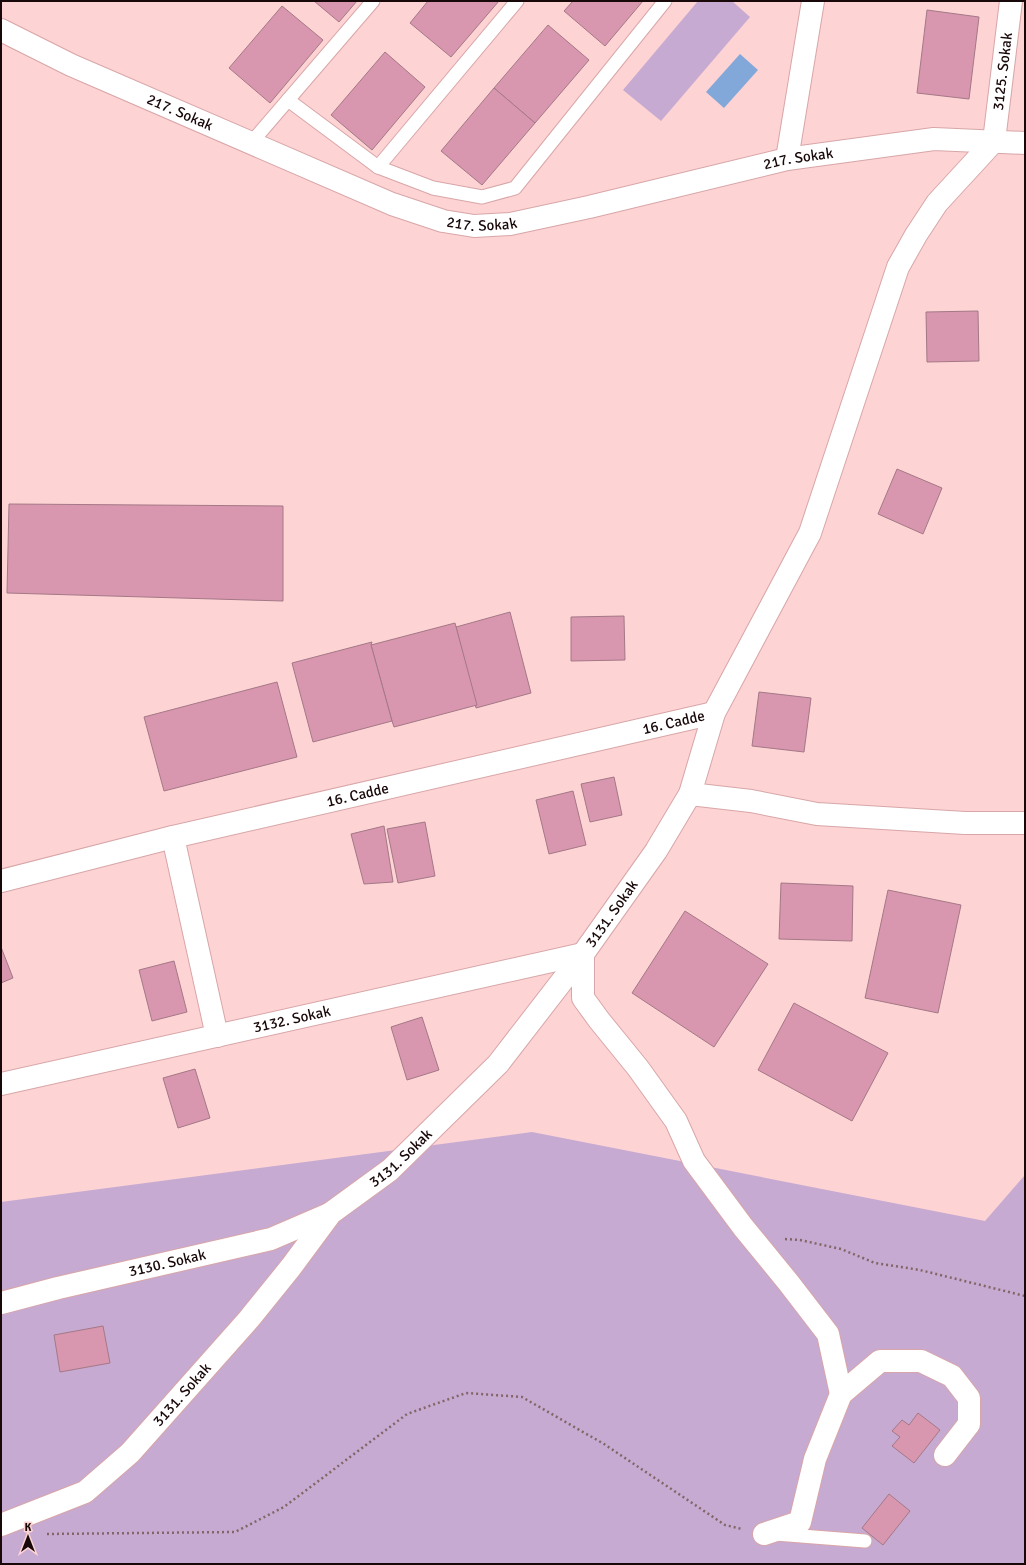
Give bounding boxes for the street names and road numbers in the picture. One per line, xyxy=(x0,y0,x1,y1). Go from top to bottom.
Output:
street label: 3125. Sokak xyxy=(989,31,1016,112)
street label: 217. Sokak xyxy=(144,90,216,135)
street label: 217. Sokak xyxy=(762,144,835,173)
street label: 217. Sokak xyxy=(445,213,519,235)
street label: 16. Cadde xyxy=(641,706,706,738)
street label: 16. Cadde xyxy=(325,779,391,811)
street label: 3131. Sokak xyxy=(582,876,642,951)
street label: 3132. Sokak xyxy=(252,1002,333,1036)
street label: 3131. Sokak xyxy=(366,1125,436,1191)
street label: 3130. Sokak xyxy=(127,1245,208,1280)
street label: 3131. Sokak xyxy=(149,1359,215,1430)

